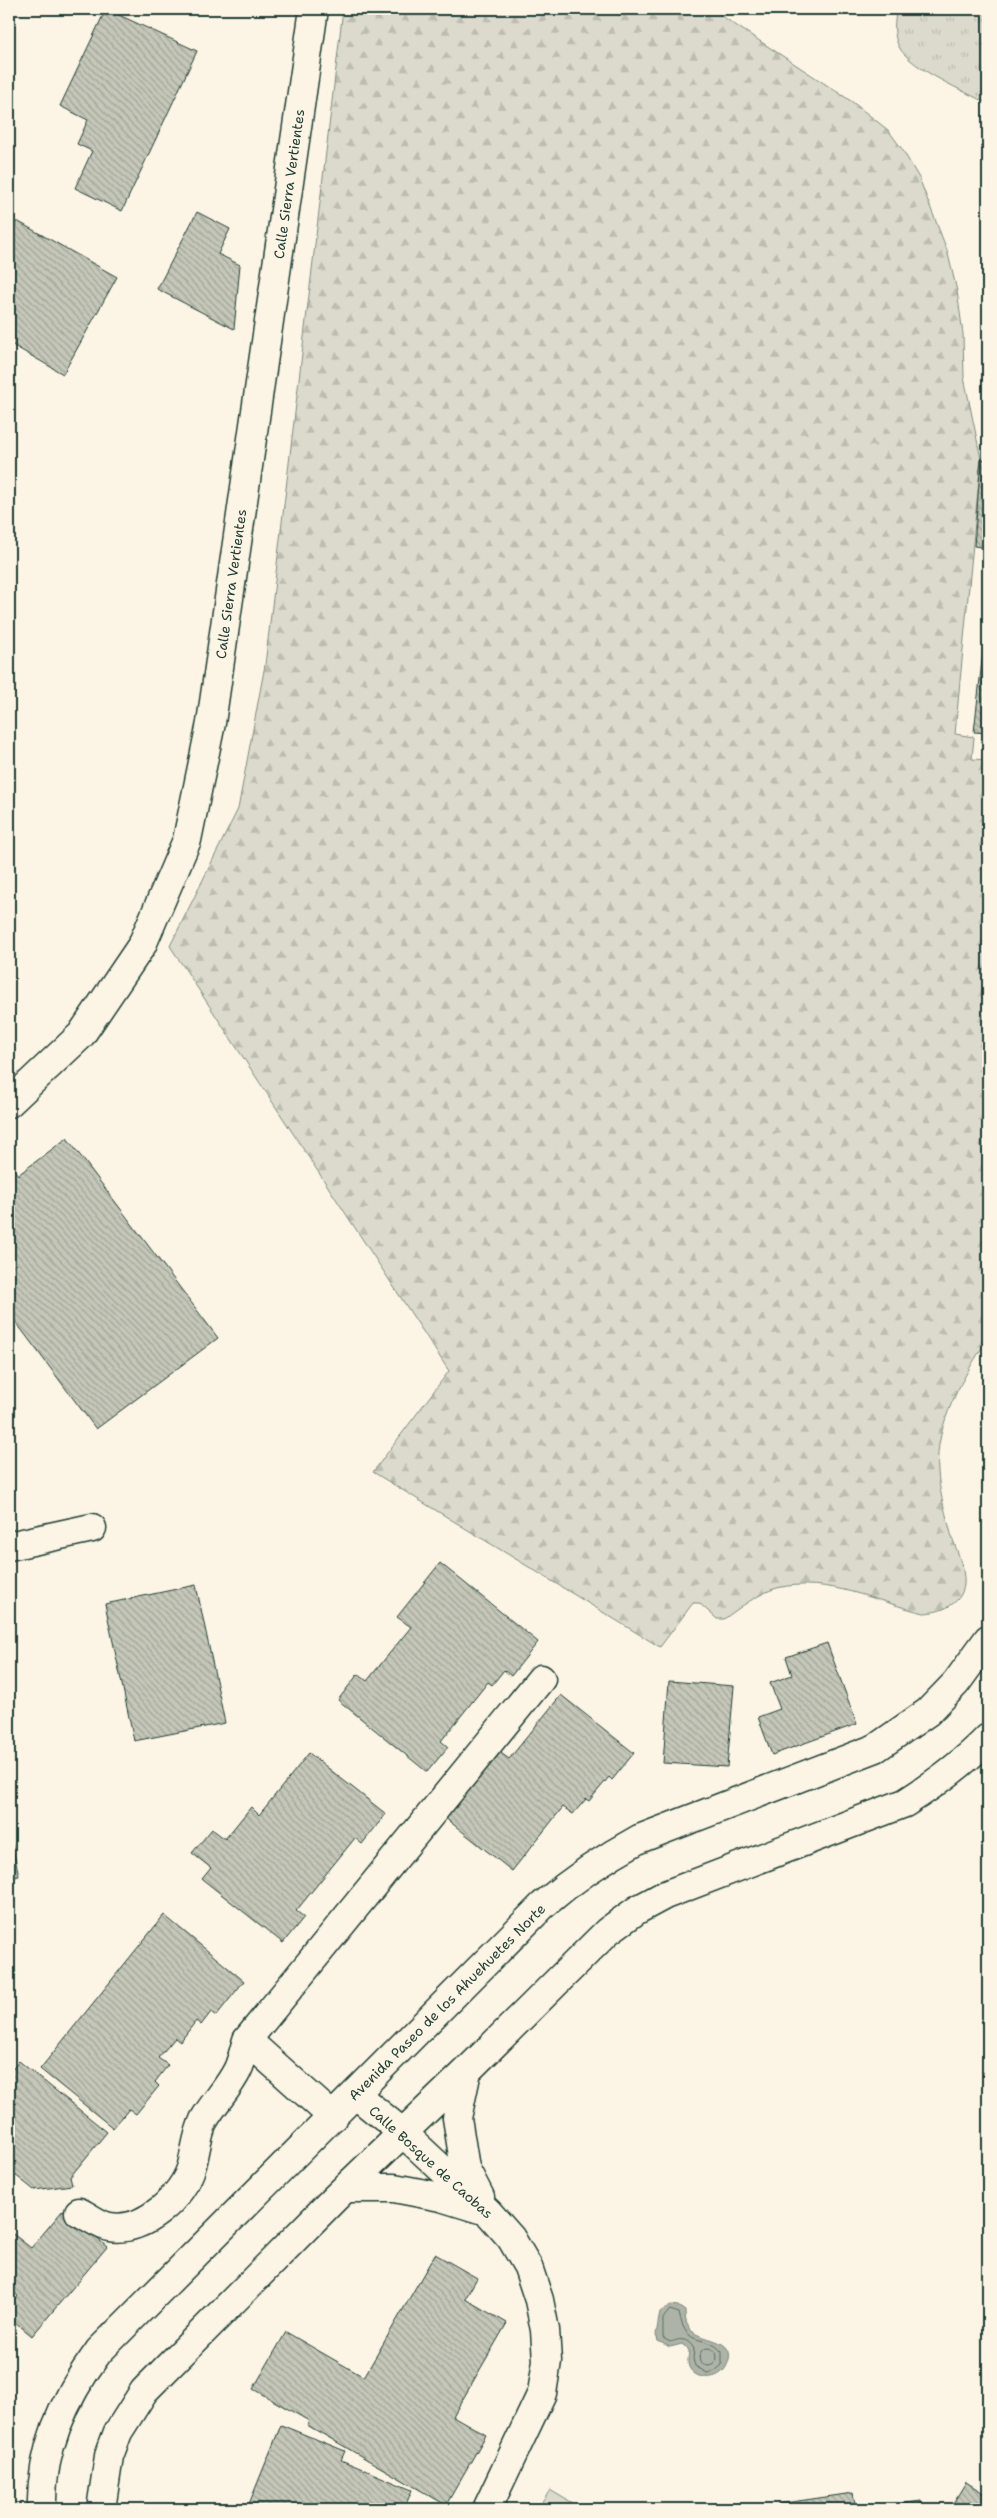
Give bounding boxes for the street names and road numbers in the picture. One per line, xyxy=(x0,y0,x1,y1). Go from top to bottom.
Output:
street label: Calle Sierra Vertientes xyxy=(270,108,308,260)
street label: Calle Sierra Vertientes xyxy=(212,508,250,660)
street label: Avenida Paseo de los Ahuehuetes Norte xyxy=(345,1900,549,2104)
street label: Calle Bosque de Caobas xyxy=(365,2102,497,2223)

